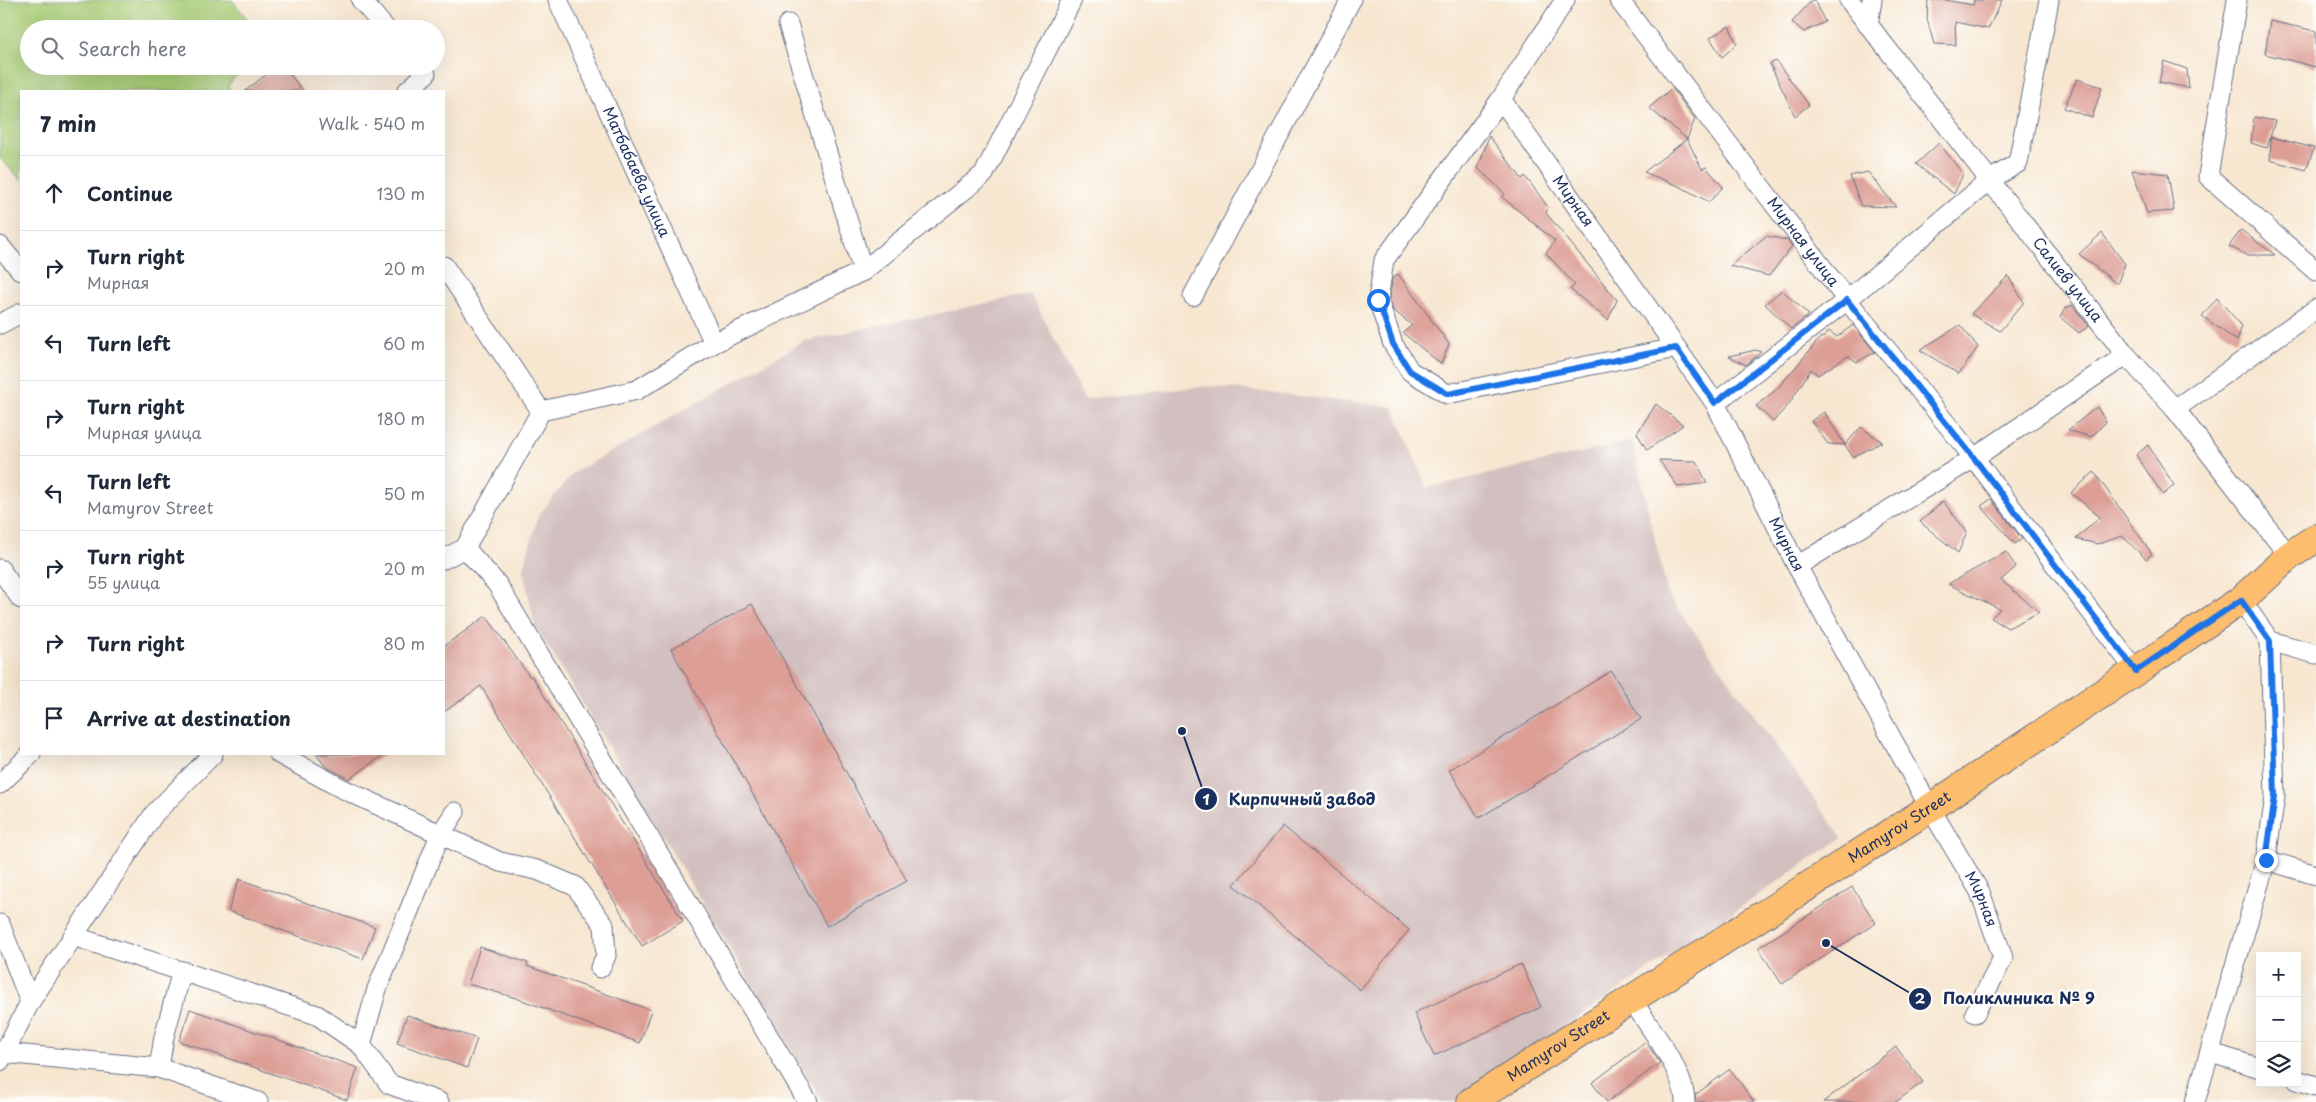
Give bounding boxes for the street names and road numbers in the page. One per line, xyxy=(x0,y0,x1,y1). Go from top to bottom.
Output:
street label: Матбабаева улица xyxy=(598,102,678,241)
street label: Мирная xyxy=(1548,170,1600,231)
street label: Мирная улица xyxy=(1762,191,1846,291)
street label: Салиев улица xyxy=(2028,231,2110,327)
street label: Мирная xyxy=(1764,512,1811,575)
street label: Mamyrov Street xyxy=(1843,784,1955,868)
street label: Мирная xyxy=(1960,866,2004,929)
street label: Mamyrov Street xyxy=(1502,1003,1614,1086)

